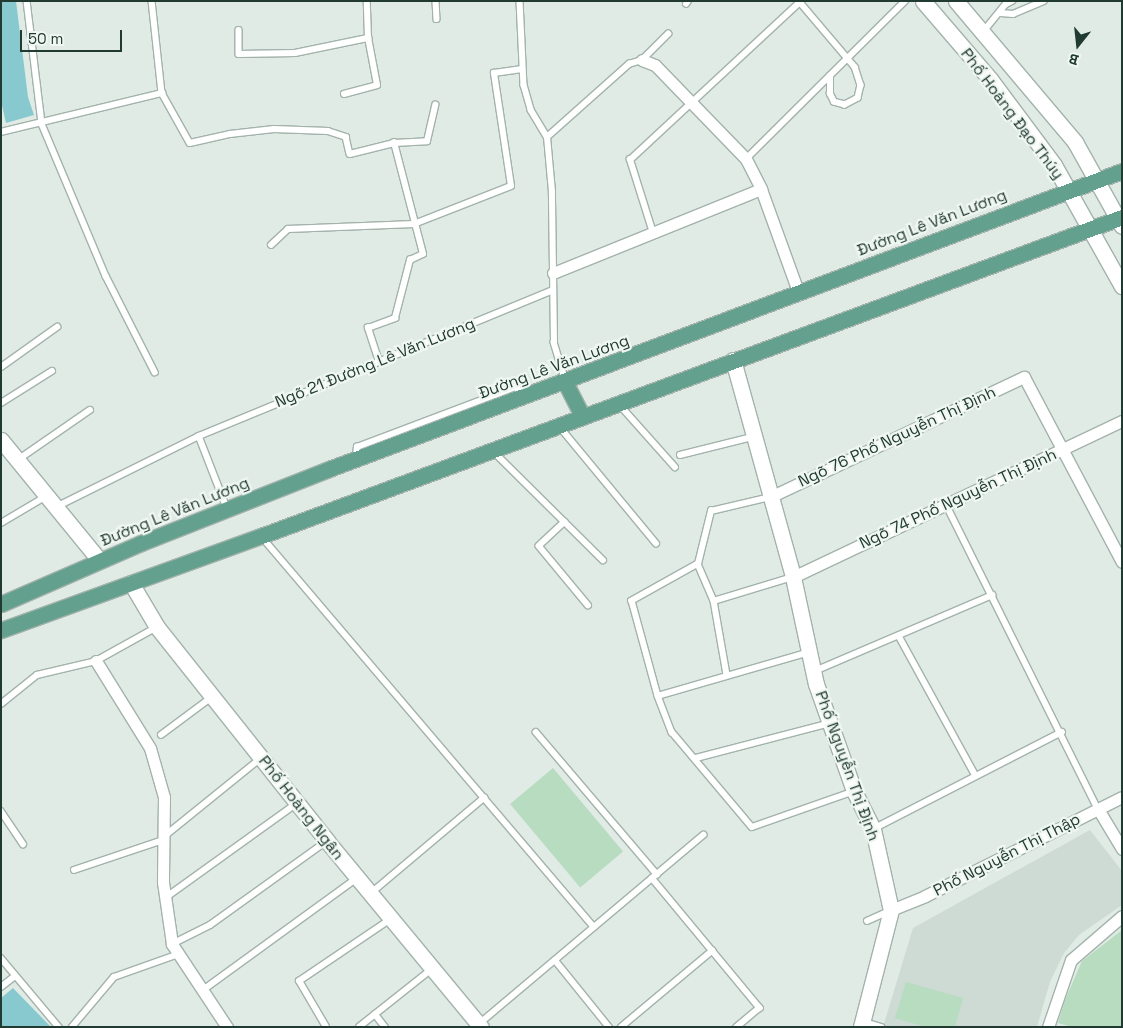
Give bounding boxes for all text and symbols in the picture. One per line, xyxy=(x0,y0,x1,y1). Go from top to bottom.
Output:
scale bar xyxy=(22,20,125,52)
north arrow xyxy=(1053,20,1103,70)
text: 50 m xyxy=(28,29,63,48)
street label: Phố Hoàng Đạo Thúy xyxy=(956,45,1068,183)
text: B xyxy=(1067,49,1081,69)
street label: Đường Lê Văn Lương xyxy=(854,186,1010,260)
street label: Ngõ 21 Đường Lê Văn Lương xyxy=(272,314,478,412)
street label: Đường Lê Văn Lương xyxy=(476,331,632,403)
street label: Ngõ 76 Phố Nguyễn Thị Định xyxy=(795,383,999,491)
street label: Ngõ 74 Phố Nguyễn Thị Định xyxy=(856,445,1060,553)
street label: Đường Lê Văn Lương xyxy=(98,473,252,551)
street label: Phố Nguyễn Thị Định xyxy=(811,688,883,844)
street label: Phố Hoàng Ngân xyxy=(254,752,348,864)
street label: Phố Nguyễn Thị Thập xyxy=(930,809,1084,901)

